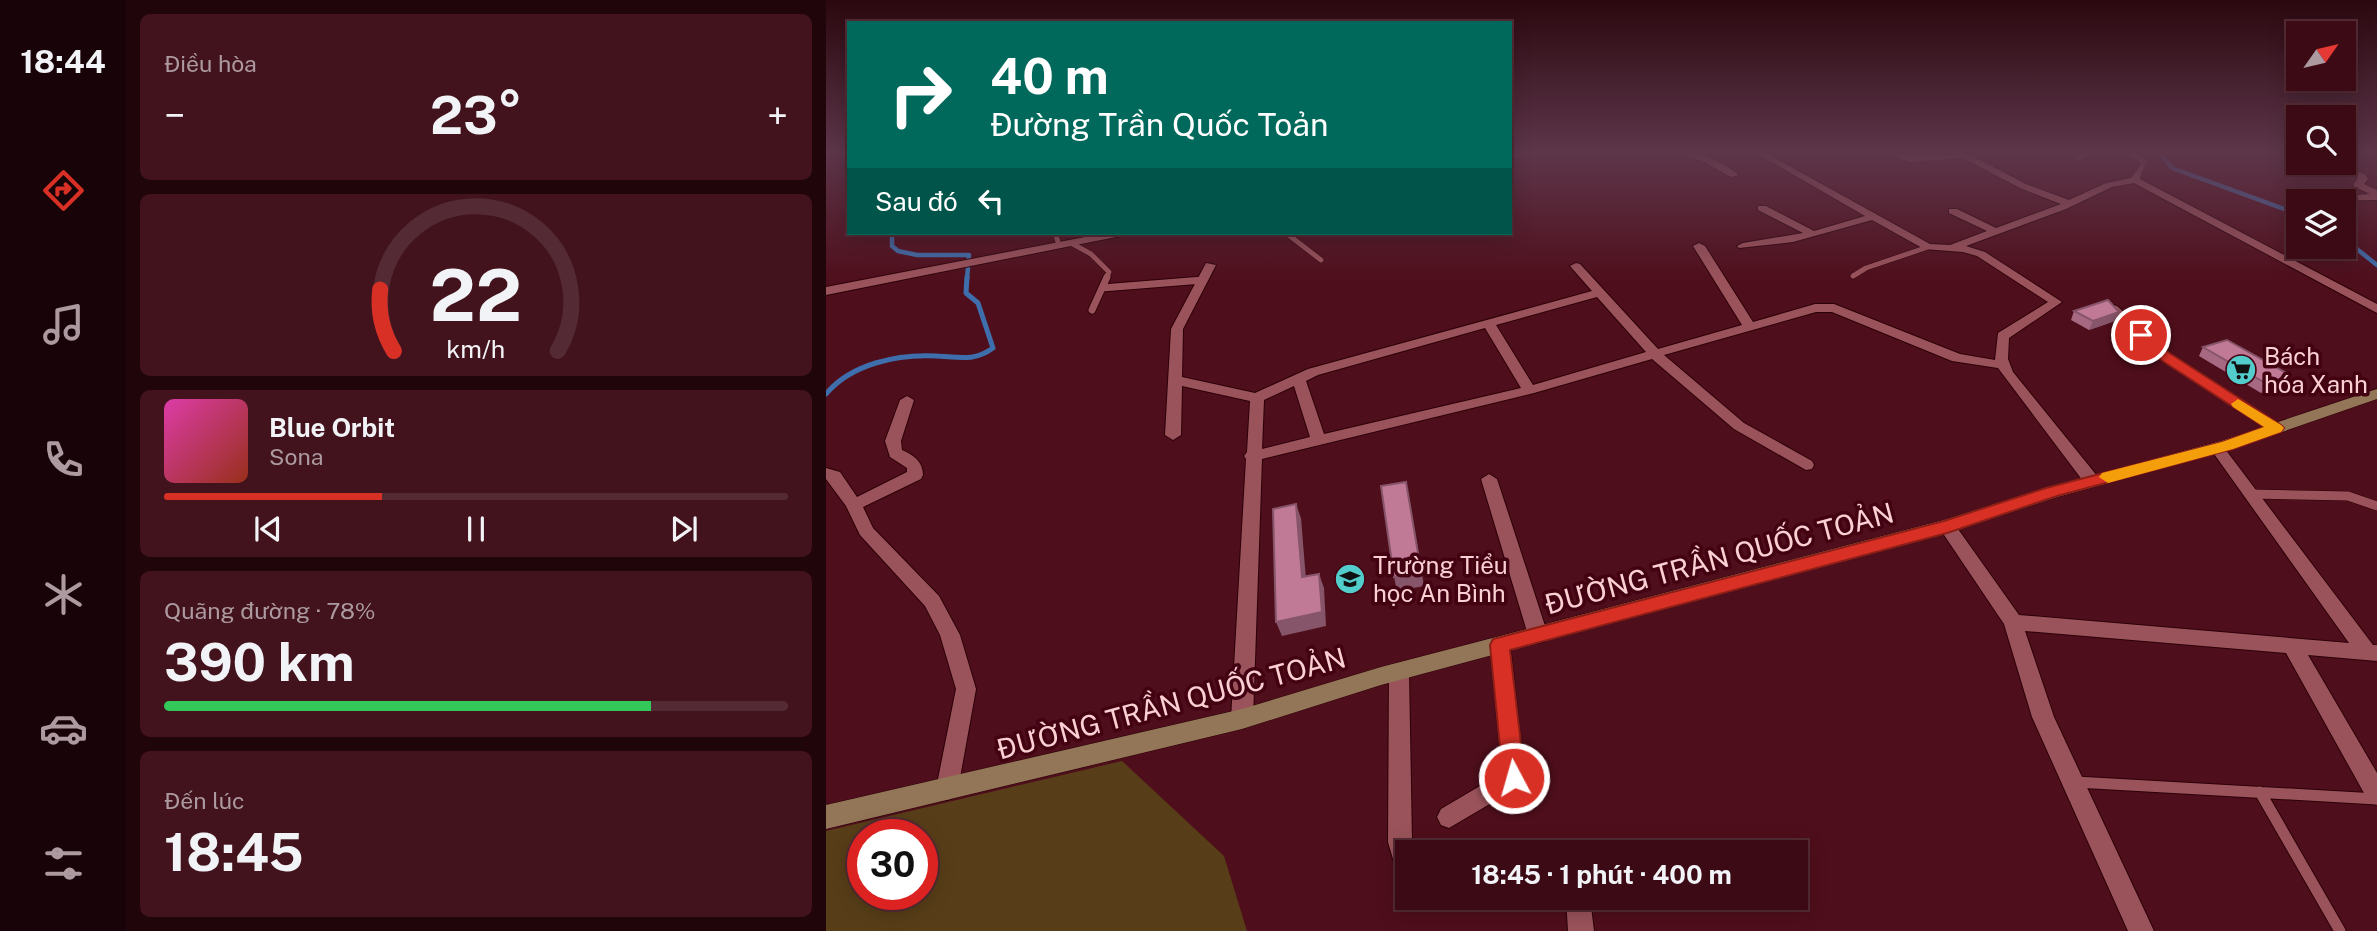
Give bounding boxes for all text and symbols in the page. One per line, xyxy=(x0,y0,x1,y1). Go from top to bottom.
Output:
north arrow xyxy=(2286,21,2356,91)
map controls xyxy=(2286,21,2356,259)
text: 18:44 xyxy=(20,43,106,80)
text: 40 m xyxy=(990,47,1109,105)
icon: right xyxy=(875,49,966,140)
text: Điều hòa xyxy=(164,50,257,77)
text: 23° xyxy=(430,85,522,146)
text: − xyxy=(164,93,185,138)
text: + xyxy=(767,93,788,138)
button: search xyxy=(2286,105,2356,175)
text: Đường Trần Quốc Toản xyxy=(990,106,1328,143)
icon: directions xyxy=(39,166,88,215)
icon: left xyxy=(972,182,1010,220)
text: Sau đó xyxy=(875,186,958,217)
button: layers xyxy=(2286,189,2356,259)
text: 22 xyxy=(430,253,522,338)
icon: music xyxy=(39,300,88,349)
pin xyxy=(2111,305,2171,365)
icon: arrive xyxy=(2122,316,2160,354)
text: km/h xyxy=(447,334,505,364)
place label: Bách hóa Xanh xyxy=(2264,342,2368,398)
supermarket icon: Bách hóa Xanh xyxy=(2224,353,2258,387)
text: Blue Orbit xyxy=(269,412,395,443)
icon: phone xyxy=(39,435,88,484)
text: Sona xyxy=(269,443,323,470)
street label: ĐƯỜNG TRẦN QUỐC TOẢN xyxy=(1540,494,1897,621)
icon: previous xyxy=(249,510,287,548)
icon: pause xyxy=(457,510,495,548)
icon: next xyxy=(665,510,703,548)
place label: Trường Tiểu học An Bình xyxy=(1373,551,1508,607)
school or university icon: Trường Tiểu học An Bình xyxy=(1333,562,1367,596)
icon: climate xyxy=(39,570,88,619)
text: Quãng đường · 78% xyxy=(164,597,376,624)
text: 390 km xyxy=(164,632,354,693)
street label: ĐƯỜNG TRẦN QUỐC TOẢN xyxy=(992,639,1349,766)
icon: car xyxy=(39,704,88,753)
position arrow xyxy=(1477,741,1551,815)
text: Đến lúc xyxy=(164,787,245,814)
speed limit sign: 30 xyxy=(847,819,938,910)
text: 18:45 xyxy=(164,822,304,883)
icon: filters xyxy=(39,839,88,888)
text: 18:45 · 1 phút · 400 m xyxy=(1471,859,1732,890)

